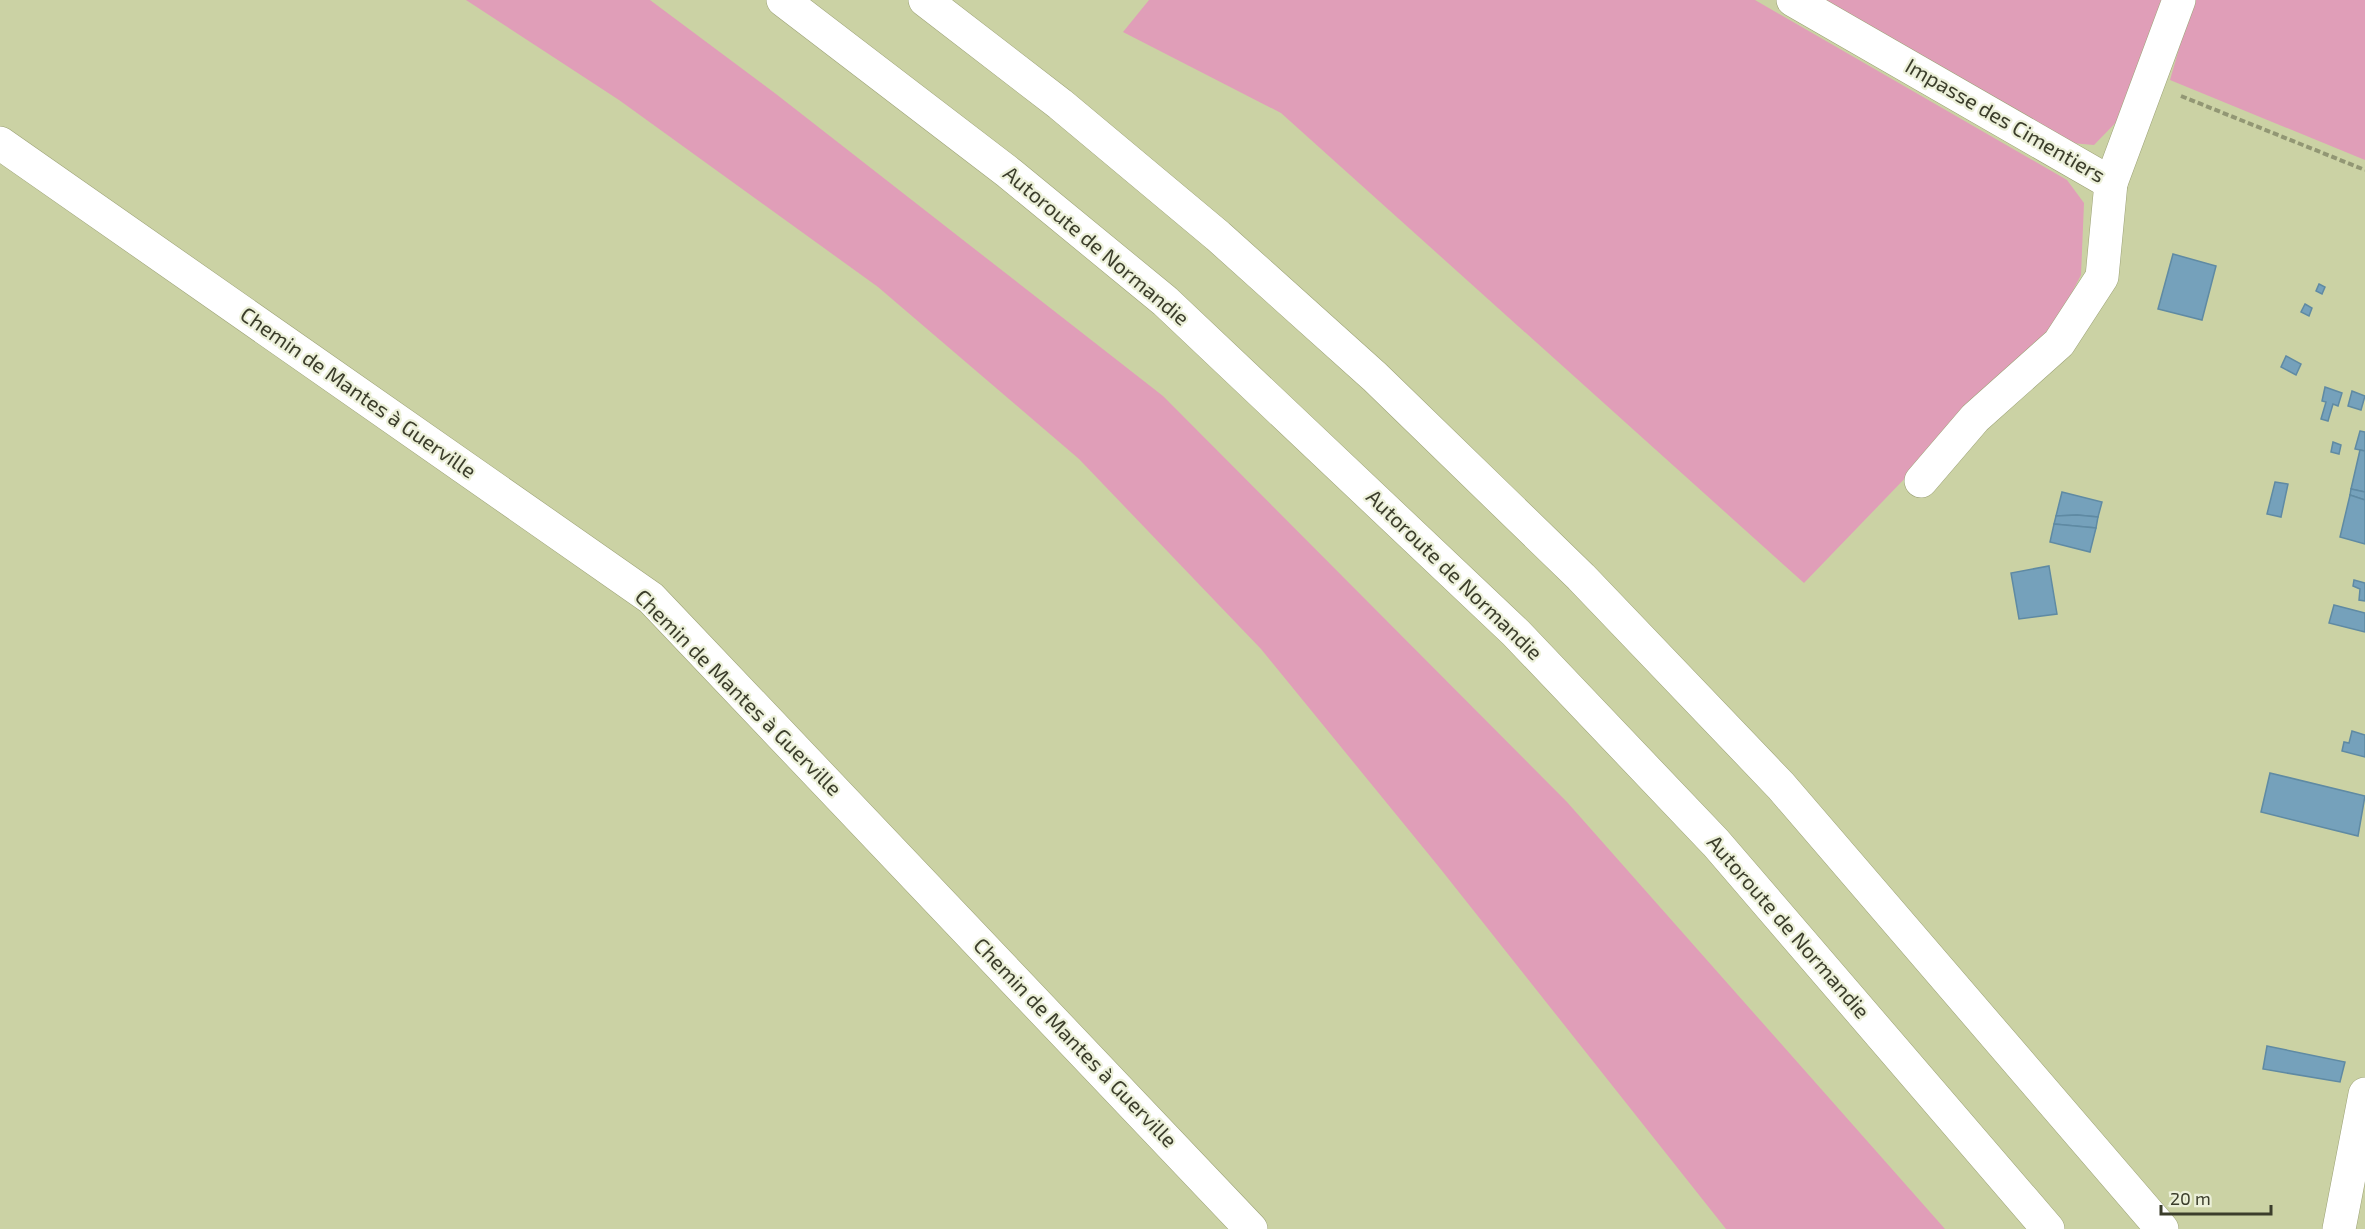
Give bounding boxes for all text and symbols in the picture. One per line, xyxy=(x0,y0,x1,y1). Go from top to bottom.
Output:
street label: Impasse des Cimentiers xyxy=(1902,52,2110,187)
street label: Autoroute de Normandie xyxy=(999,160,1195,330)
street label: Chemin de Mantes à Guerville xyxy=(236,301,481,483)
street label: Autoroute de Normandie xyxy=(1362,483,1548,664)
street label: Chemin de Mantes à Guerville xyxy=(631,583,848,800)
street label: Autoroute de Normandie xyxy=(1703,829,1876,1023)
street label: Chemin de Mantes à Guerville xyxy=(969,932,1183,1152)
scale bar xyxy=(2161,1178,2270,1216)
text: 20 m xyxy=(2170,1187,2211,1209)

